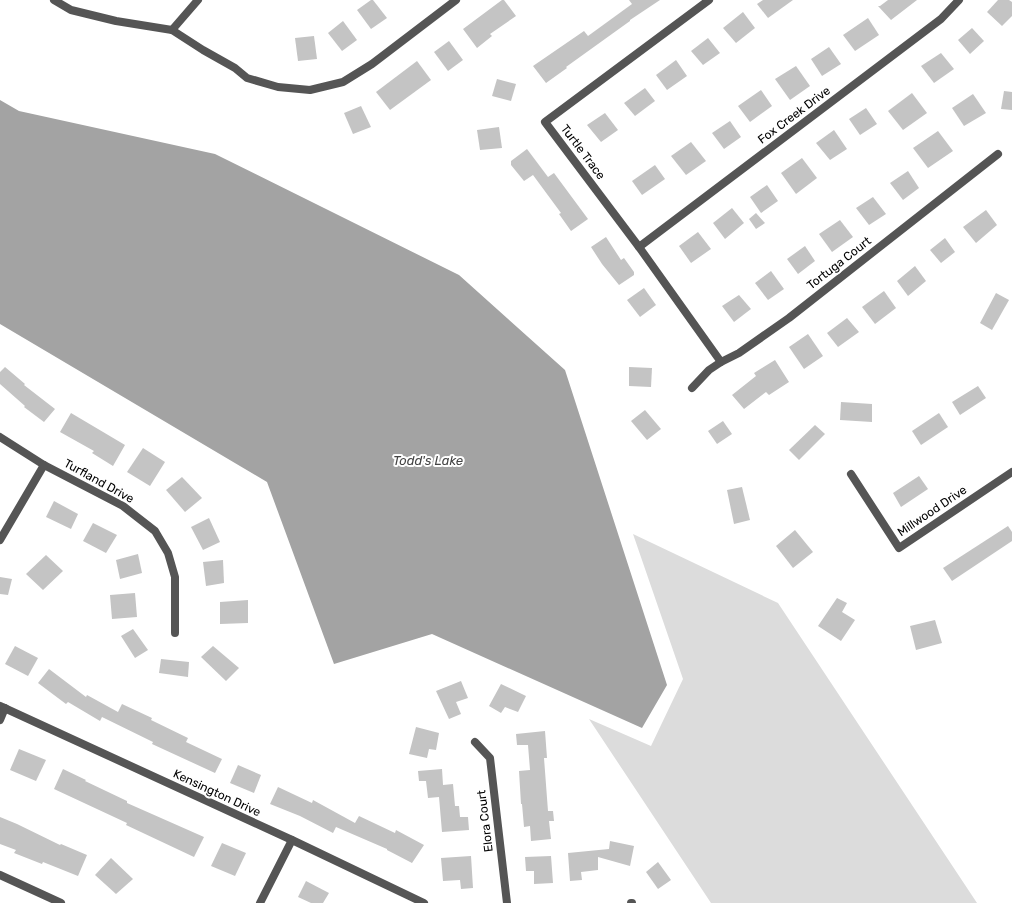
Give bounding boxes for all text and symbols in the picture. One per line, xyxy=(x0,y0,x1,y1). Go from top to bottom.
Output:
street label: Fox Creek Drive xyxy=(755,83,833,147)
street label: Turtle Trace xyxy=(558,122,608,182)
street label: Tortuga Court xyxy=(804,234,874,292)
water label: Todd's Lake xyxy=(393,453,463,468)
street label: Turfland Drive xyxy=(62,456,137,506)
street label: Millwood Drive xyxy=(895,483,969,539)
street label: Kensington Drive xyxy=(171,767,263,820)
street label: Elora Court xyxy=(474,789,496,853)

